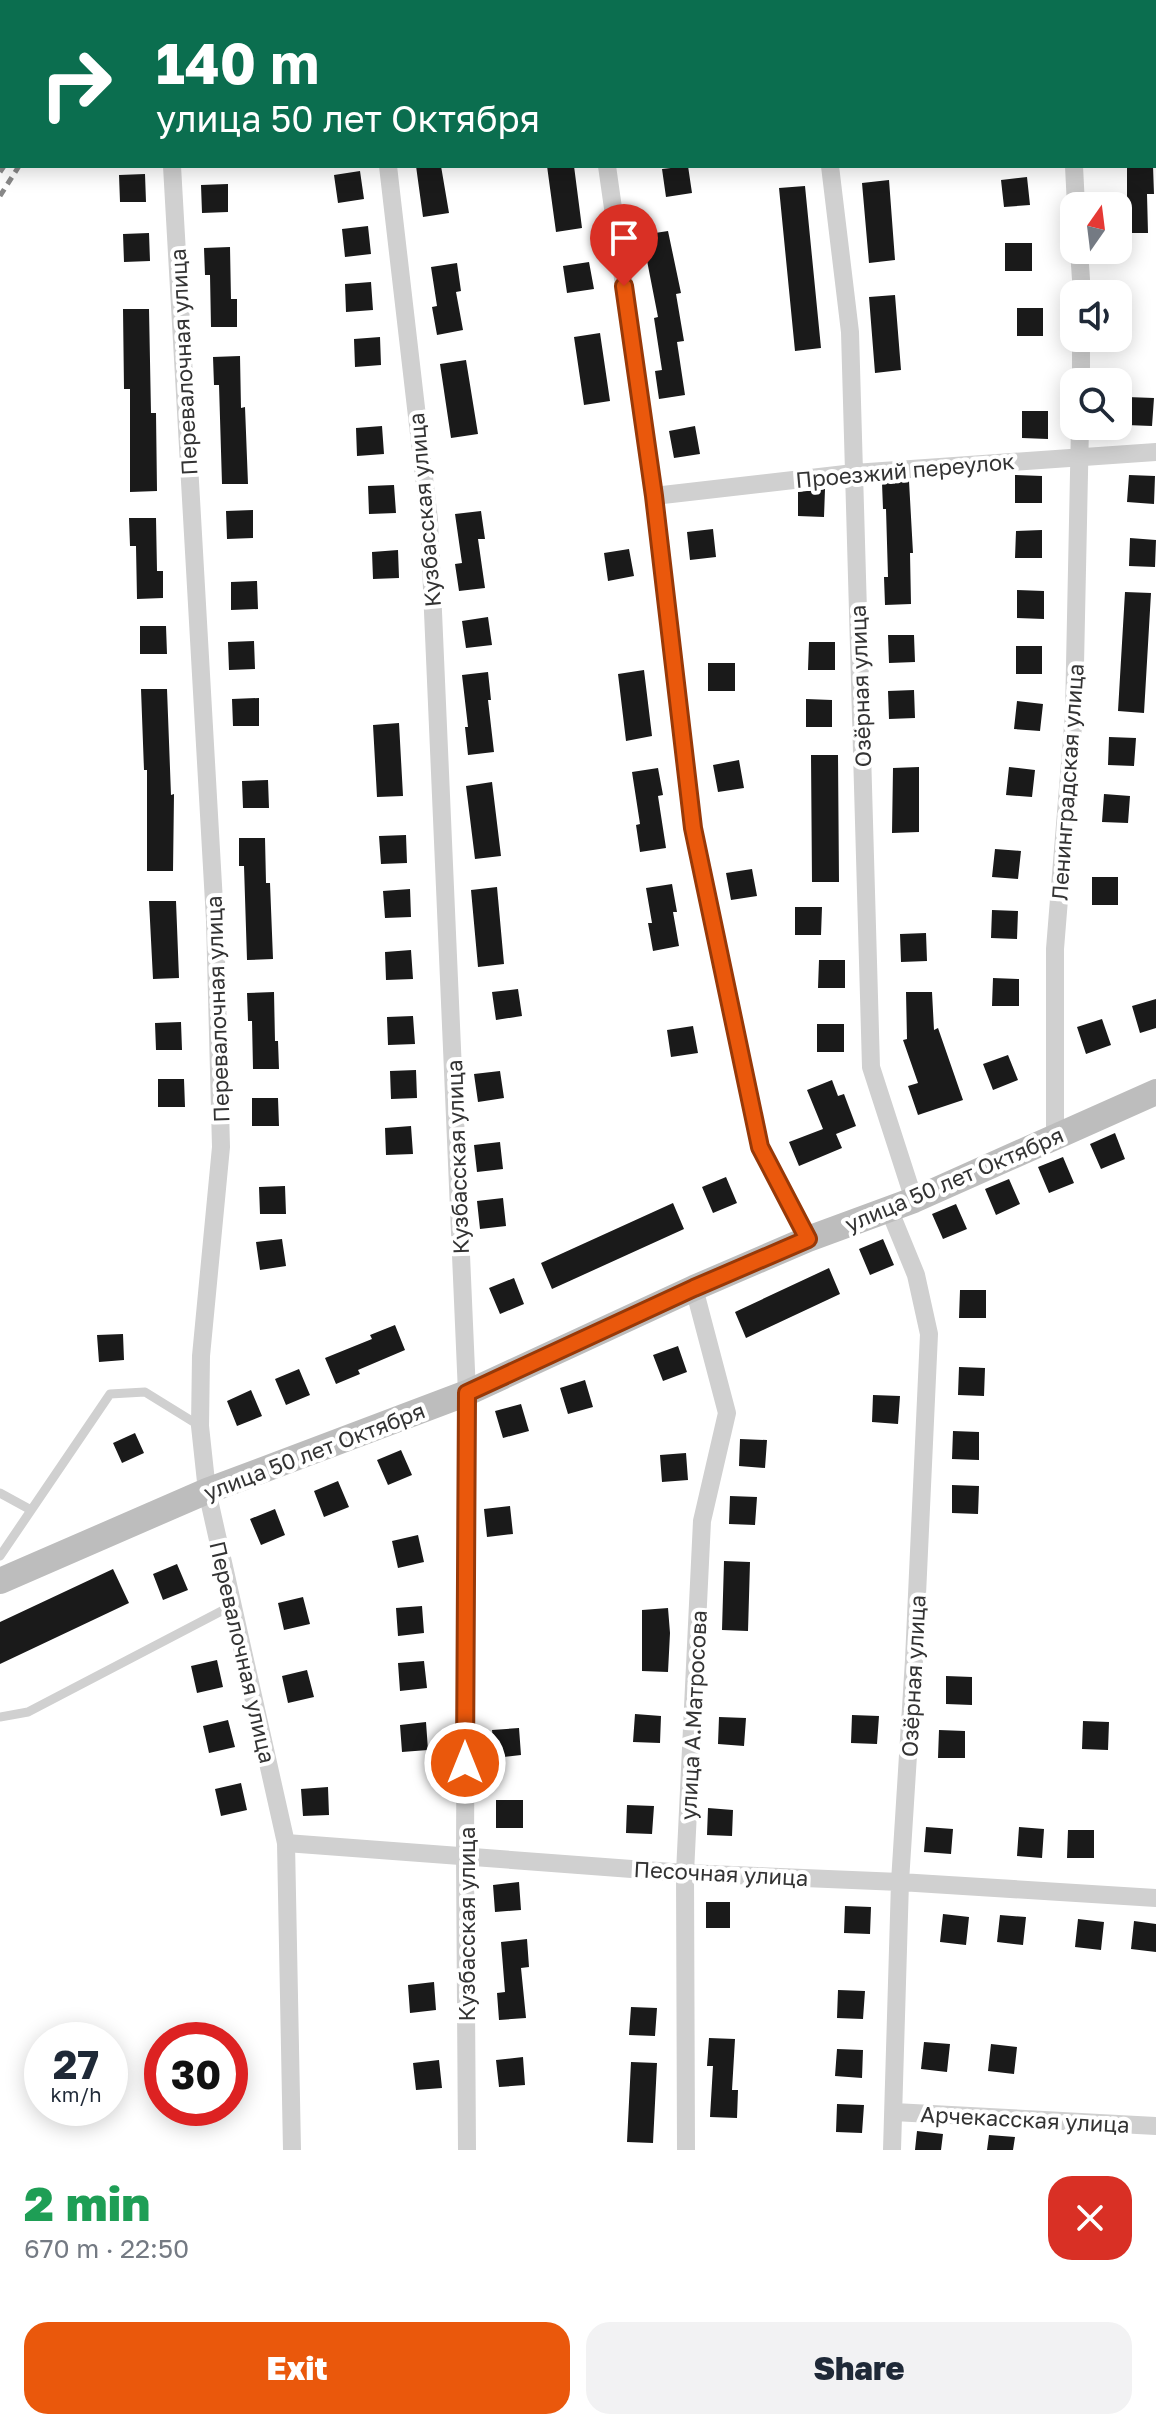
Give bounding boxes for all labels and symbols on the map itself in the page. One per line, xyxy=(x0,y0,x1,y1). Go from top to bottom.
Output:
north arrow xyxy=(1060,192,1132,264)
pin xyxy=(590,204,658,286)
street label: Перевалочная улица xyxy=(164,248,202,476)
street label: Кузбасская улица xyxy=(402,412,446,608)
street label: Проезжий переулок xyxy=(794,447,1016,493)
street label: Озёрная улица xyxy=(844,604,876,768)
street label: Ленинградская улица xyxy=(1045,663,1089,901)
street label: Перевалочная улица xyxy=(200,895,234,1123)
street label: Кузбасская улица xyxy=(440,1059,474,1255)
street label: улица 50 лет Октября xyxy=(841,1121,1067,1237)
street label: улица 50 лет Октября xyxy=(200,1396,428,1506)
street label: Перевалочная улица xyxy=(204,1538,282,1766)
street label: Озёрная улица xyxy=(895,1594,931,1758)
street label: улица А.Матросова xyxy=(674,1609,712,1821)
position arrow xyxy=(423,1721,507,1805)
street label: Кузбасская улица xyxy=(453,1827,480,2021)
street label: Песочная улица xyxy=(633,1855,809,1891)
speed limit sign: 30 xyxy=(144,2022,248,2126)
street label: Арчекасская улица xyxy=(920,2100,1130,2138)

